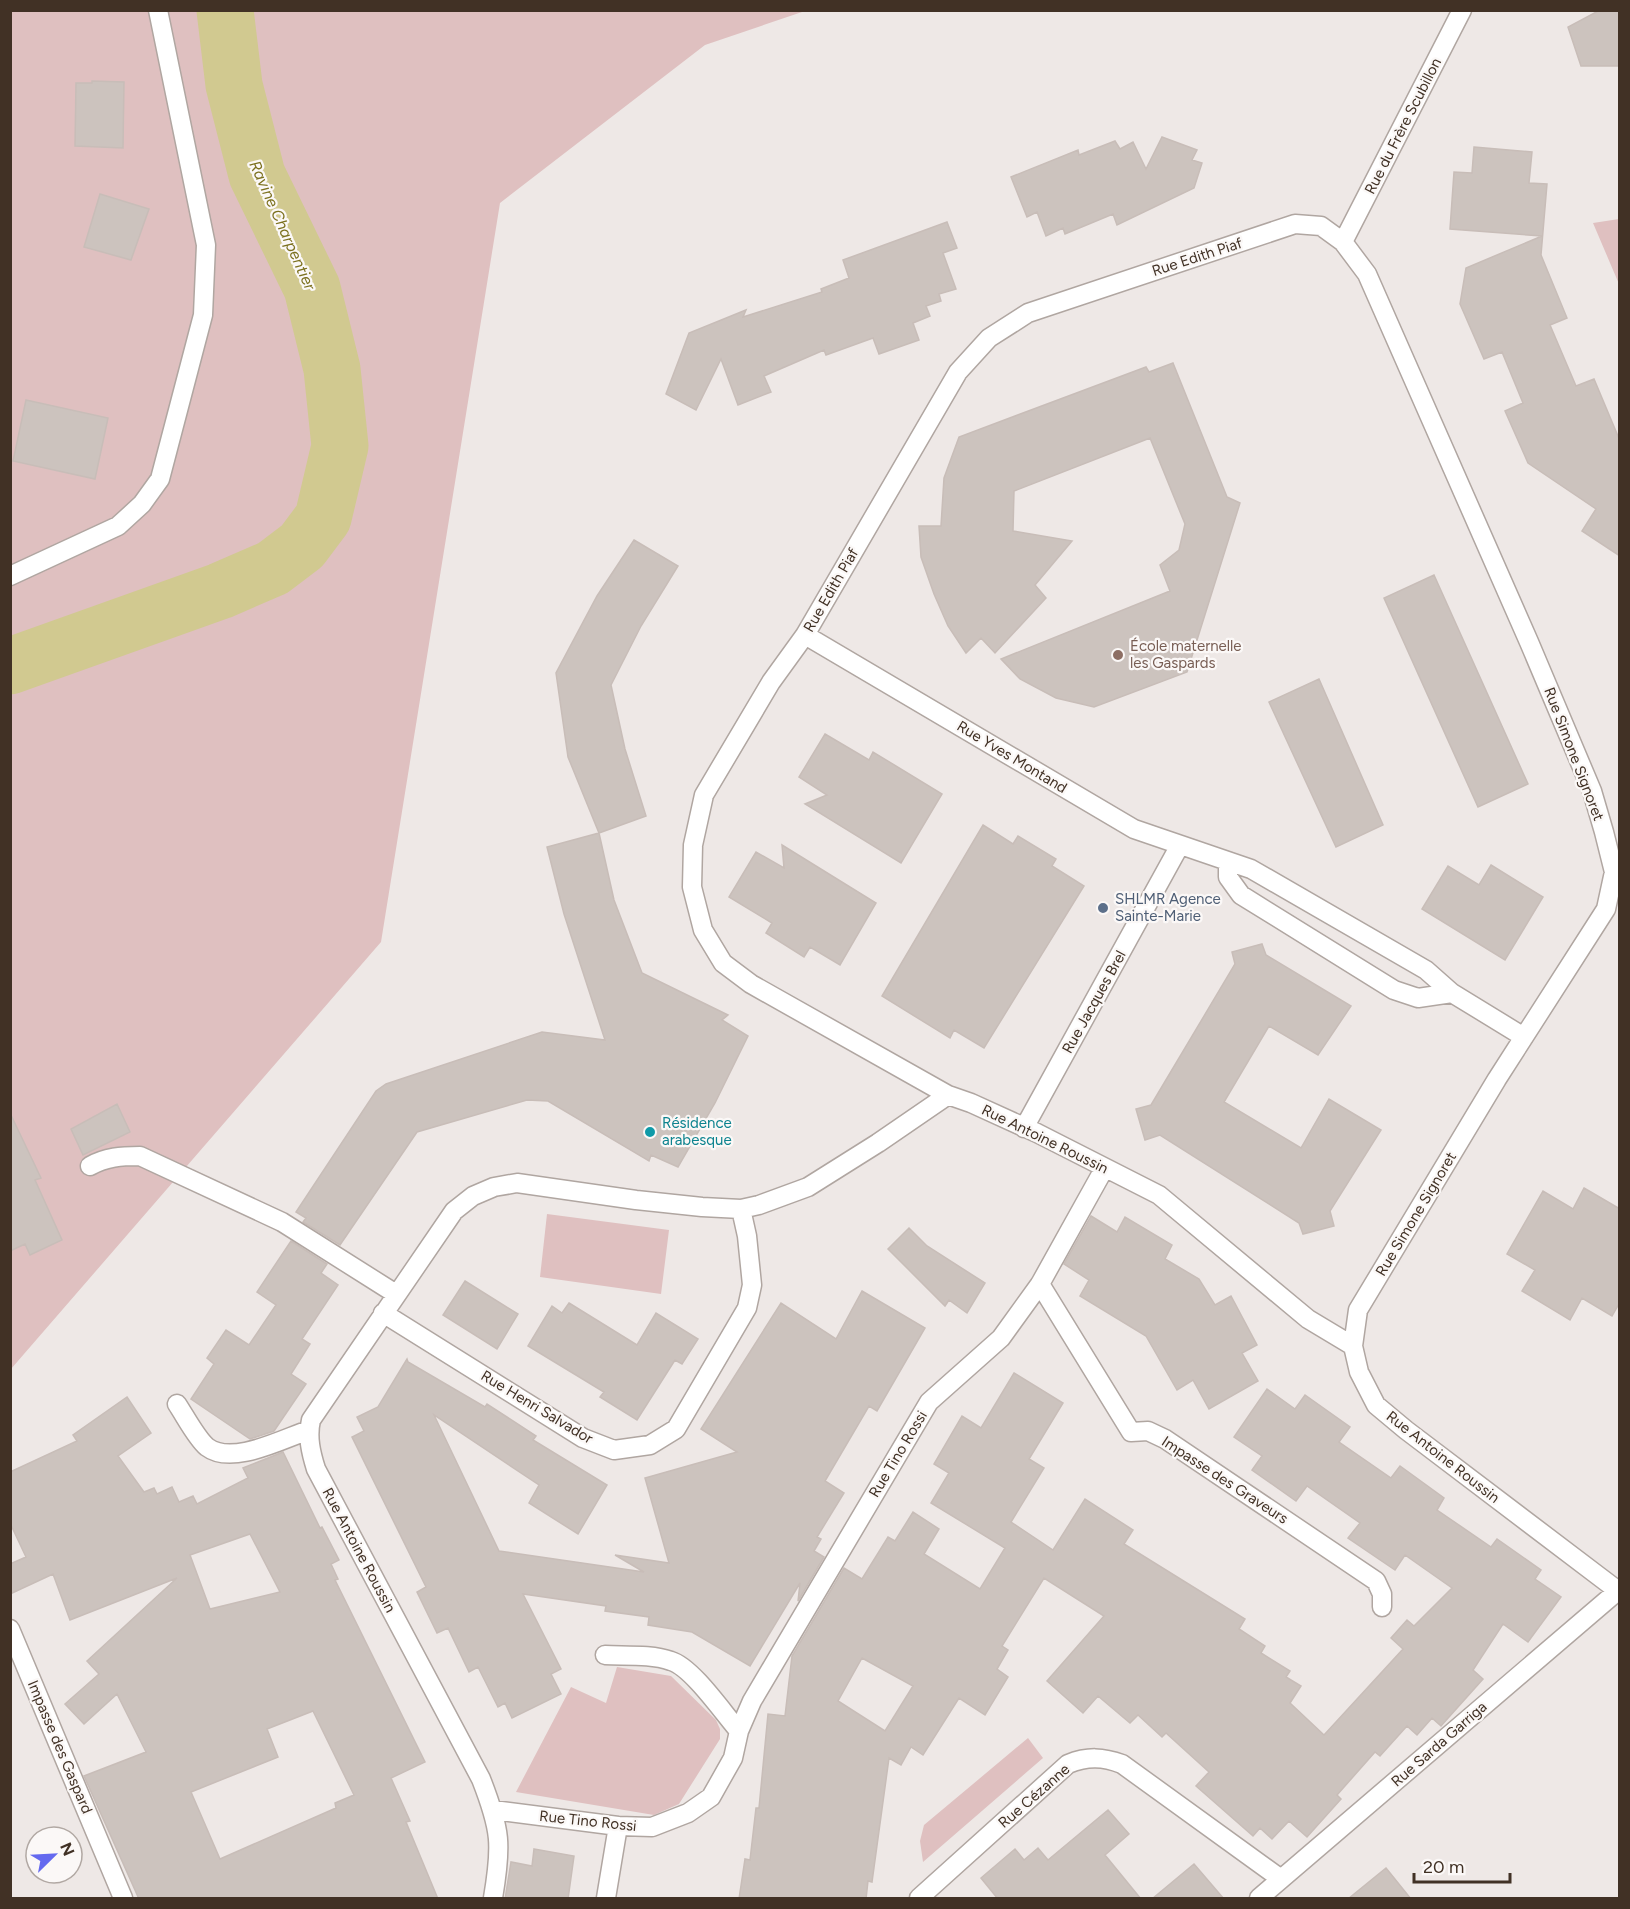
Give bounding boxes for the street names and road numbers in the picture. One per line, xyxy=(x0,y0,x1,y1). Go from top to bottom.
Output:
street label: Rue du Frère Scubillon xyxy=(1361,55,1445,197)
street label: Rue Edith Piaf xyxy=(1150,234,1245,280)
street label: Rue Edith Piaf xyxy=(800,544,863,635)
street label: Rue Simone Signoret xyxy=(1540,685,1608,824)
street label: Rue Yves Montand xyxy=(954,717,1070,797)
street label: Rue Jacques Brel xyxy=(1058,947,1130,1057)
street label: Rue Antoine Roussin xyxy=(979,1101,1111,1177)
street label: Rue Simone Signoret xyxy=(1372,1148,1460,1279)
street label: Rue Henri Salvador xyxy=(478,1366,596,1448)
street label: Rue Tino Rossi xyxy=(865,1407,931,1501)
street label: Rue Antoine Roussin xyxy=(1383,1407,1503,1507)
street label: Impasse des Graveurs xyxy=(1158,1432,1292,1528)
street label: Rue Antoine Roussin xyxy=(319,1485,399,1615)
street label: Impasse des Gaspard xyxy=(24,1678,96,1816)
street label: Rue Sarda Garriga xyxy=(1387,1698,1491,1790)
street label: Rue Cézanne xyxy=(995,1760,1073,1832)
street label: Rue Tino Rossi xyxy=(538,1807,638,1835)

